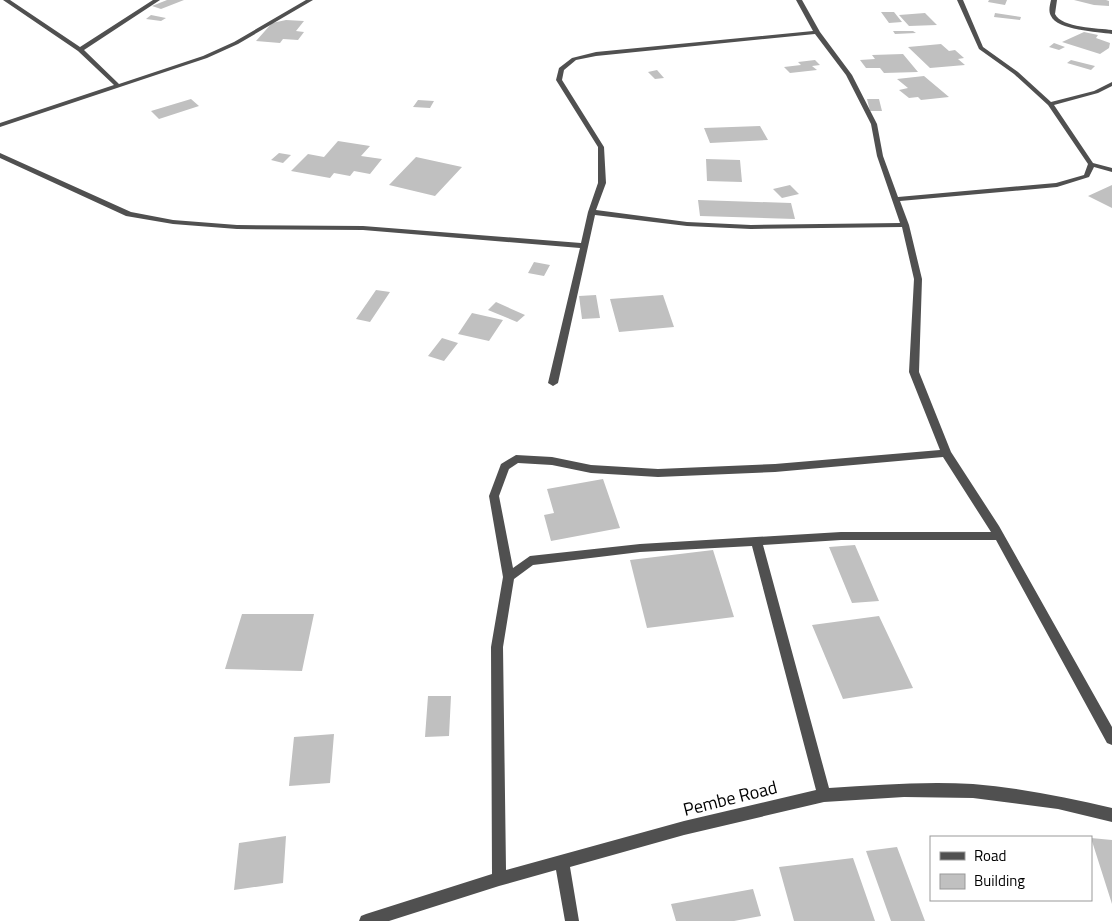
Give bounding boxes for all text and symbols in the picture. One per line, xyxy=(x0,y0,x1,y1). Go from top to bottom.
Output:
street label: Pembe Road xyxy=(680,773,780,823)
legend xyxy=(930,836,1092,901)
text: Road xyxy=(974,844,1006,867)
text: Building xyxy=(974,869,1025,892)

